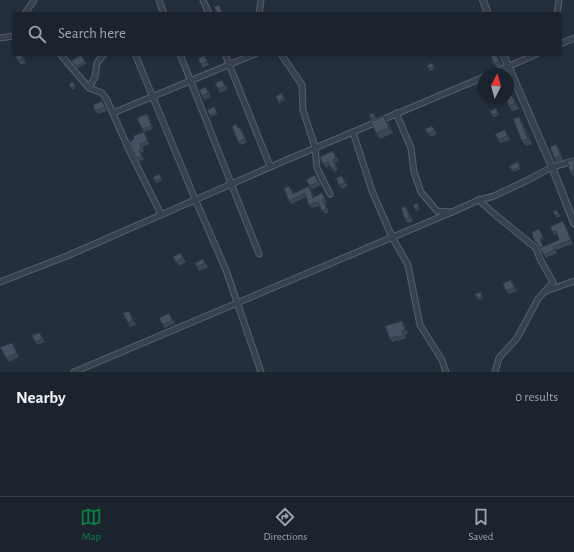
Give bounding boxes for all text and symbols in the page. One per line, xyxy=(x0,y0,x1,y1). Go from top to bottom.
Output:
search box xyxy=(12,12,562,56)
icon: search xyxy=(26,23,48,45)
text: Search here xyxy=(58,26,126,41)
north arrow xyxy=(478,68,514,104)
text: Nearby xyxy=(16,389,66,406)
text: 0 results xyxy=(515,391,558,404)
tab: Map xyxy=(80,506,102,543)
tab: Directions xyxy=(263,506,307,543)
tab: Saved xyxy=(468,506,493,543)

